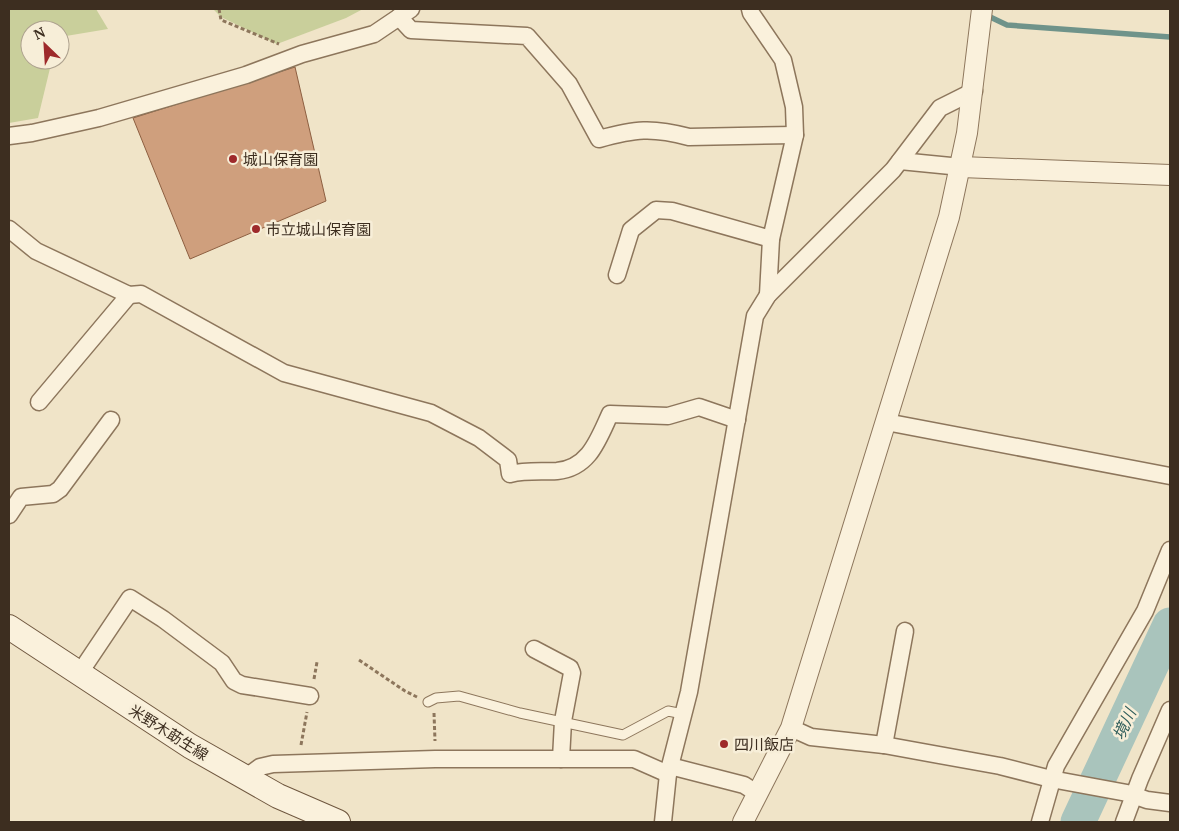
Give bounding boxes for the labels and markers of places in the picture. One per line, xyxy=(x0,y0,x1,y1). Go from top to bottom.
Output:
place label: 城山保育園 xyxy=(243,149,318,169)
marker: 城山保育園 xyxy=(227,153,239,165)
place label: 市立城山保育園 xyxy=(266,219,371,239)
marker: 市立城山保育園 xyxy=(250,223,262,235)
place label: 四川飯店 xyxy=(734,734,794,754)
marker: 四川飯店 xyxy=(718,738,730,750)

